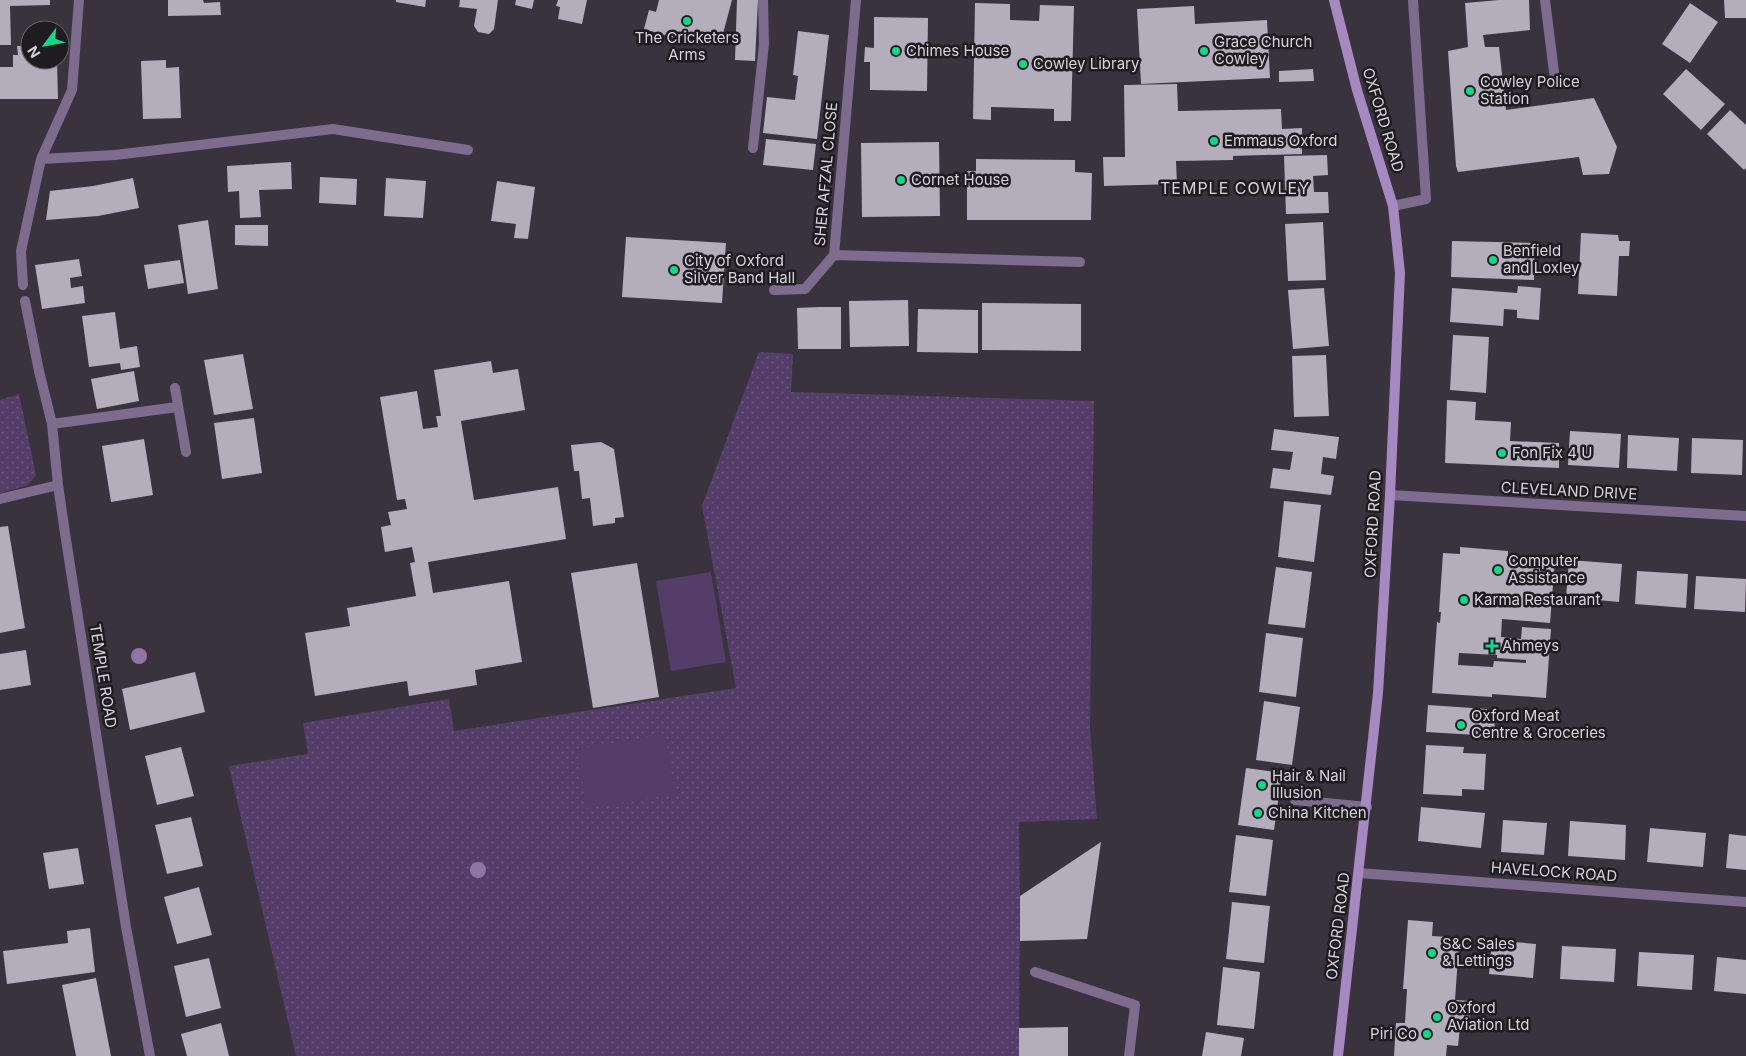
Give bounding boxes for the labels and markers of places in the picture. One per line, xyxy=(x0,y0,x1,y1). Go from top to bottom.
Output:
marker: The Cricketers Arms xyxy=(681,15,693,27)
place label: The Cricketers Arms xyxy=(635,28,739,64)
place label: Grace Church Cowley xyxy=(1214,32,1312,68)
place label: Chimes House xyxy=(906,41,1009,60)
marker: Chimes House xyxy=(890,45,902,57)
marker: Grace Church Cowley xyxy=(1198,45,1210,57)
place label: Cowley Library xyxy=(1033,54,1140,73)
marker: Cowley Library xyxy=(1017,58,1029,70)
place label: Cowley Police Station xyxy=(1480,72,1580,108)
marker: Cowley Police Station xyxy=(1464,85,1476,97)
place label: Emmaus Oxford xyxy=(1224,131,1337,150)
marker: Emmaus Oxford xyxy=(1208,135,1220,147)
place label: Cornet House xyxy=(911,170,1009,189)
marker: Cornet House xyxy=(895,174,907,186)
place label: Benfield and Loxley xyxy=(1503,241,1580,277)
place label: City of Oxford Silver Band Hall xyxy=(684,251,795,287)
marker: Benfield and Loxley xyxy=(1487,254,1499,266)
marker: City of Oxford Silver Band Hall xyxy=(668,264,680,276)
place label: Fon Fix 4 U xyxy=(1512,443,1592,462)
marker: Fon Fix 4 U xyxy=(1496,447,1508,459)
place label: Computer Assistance xyxy=(1508,551,1585,587)
marker: Computer Assistance xyxy=(1492,564,1504,576)
place label: Karma Restaurant xyxy=(1474,590,1600,609)
marker: Karma Restaurant xyxy=(1458,594,1470,606)
place label: Ahmeys xyxy=(1502,636,1559,655)
marker: Ahmeys xyxy=(1486,640,1498,652)
place label: Oxford Meat Centre & Groceries xyxy=(1471,706,1606,742)
marker: Oxford Meat Centre & Groceries xyxy=(1455,719,1467,731)
place label: Hair & Nail Illusion xyxy=(1272,766,1346,802)
marker: Hair & Nail Illusion xyxy=(1256,779,1268,791)
place label: China Kitchen xyxy=(1268,803,1367,822)
marker: China Kitchen xyxy=(1252,807,1264,819)
place label: S&C Sales & Lettings xyxy=(1442,934,1515,970)
marker: S&C Sales & Lettings xyxy=(1426,947,1438,959)
place label: Oxford Aviation Ltd xyxy=(1447,998,1530,1034)
marker: Oxford Aviation Ltd xyxy=(1431,1011,1443,1023)
place label: Piri Co xyxy=(1370,1024,1417,1043)
marker: Piri Co xyxy=(1421,1028,1433,1040)

